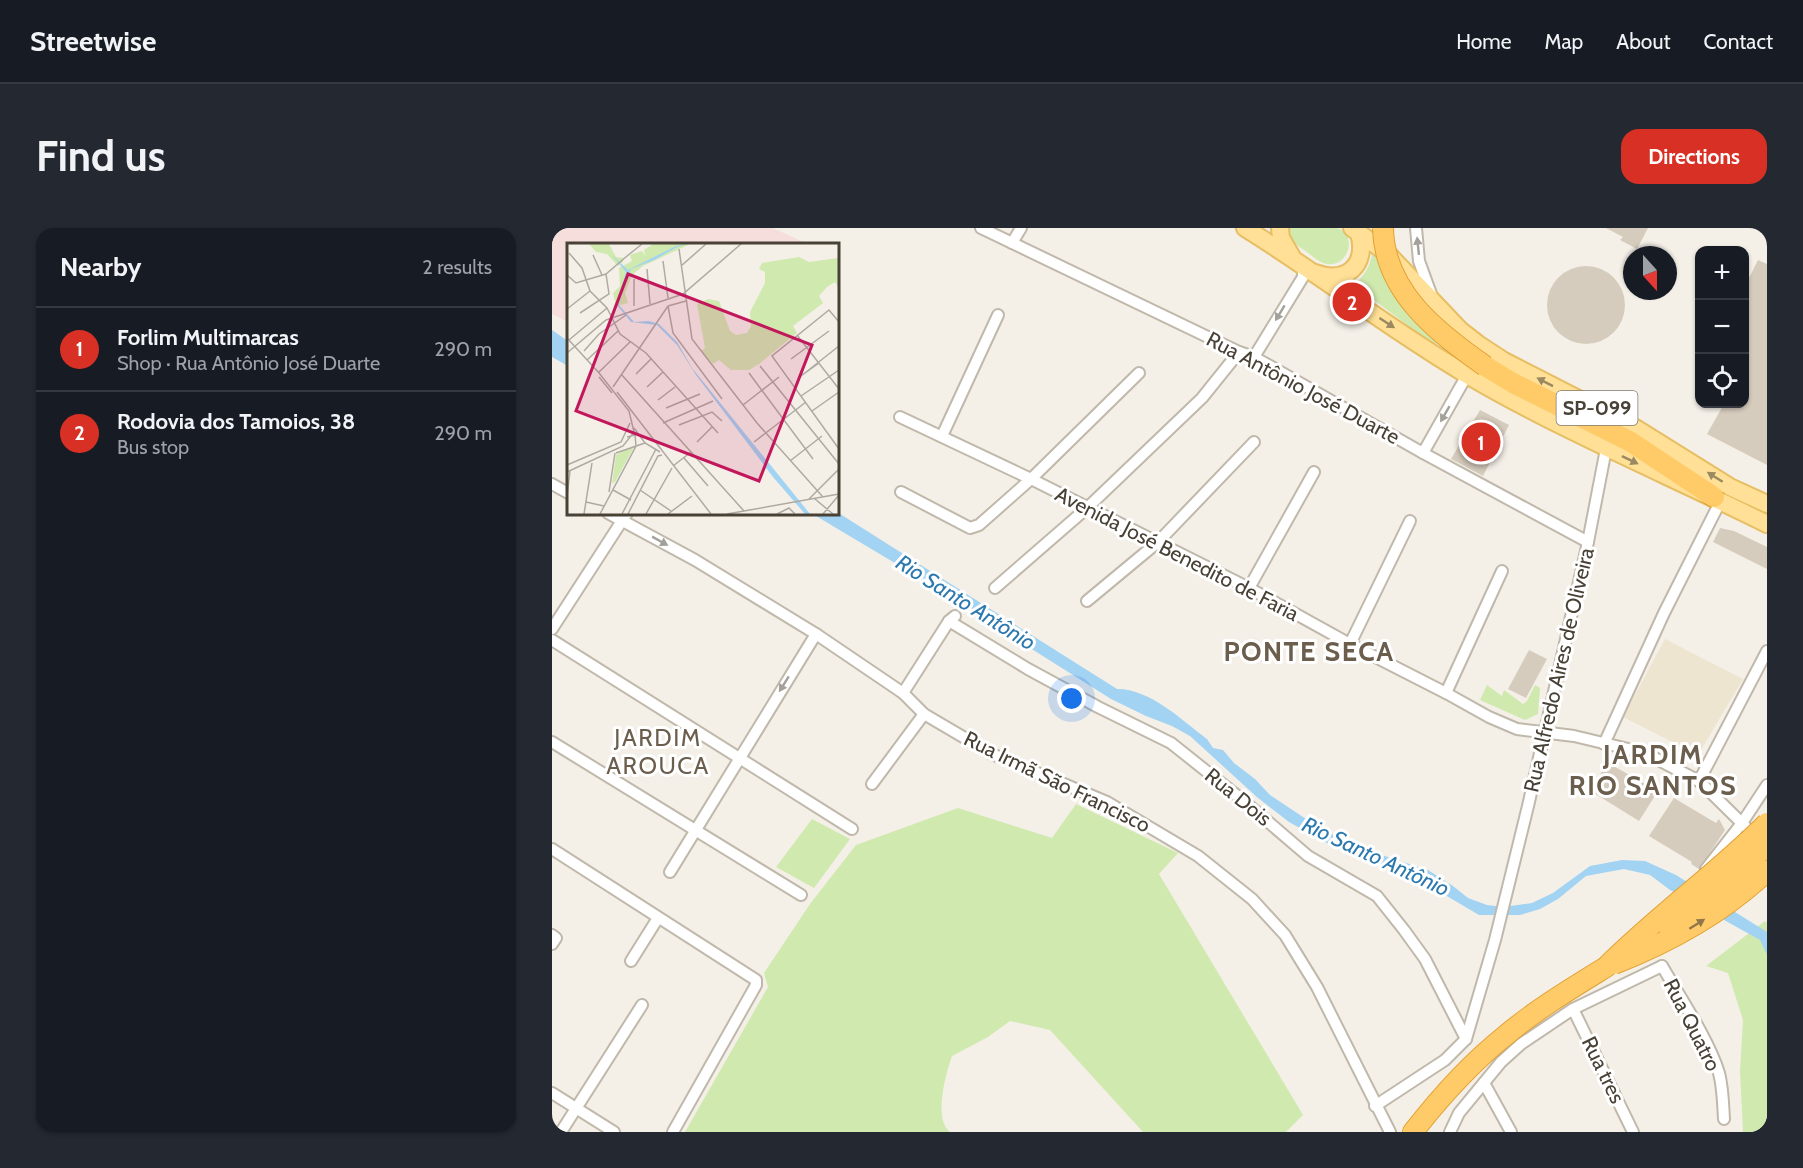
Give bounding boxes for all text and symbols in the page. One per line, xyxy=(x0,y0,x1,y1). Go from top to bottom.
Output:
text: Streetwise xyxy=(30,24,156,58)
text: Home xyxy=(1456,29,1512,54)
text: Map xyxy=(1545,29,1583,54)
text: About xyxy=(1616,29,1670,54)
text: Contact xyxy=(1703,29,1773,54)
button: Directions xyxy=(1621,129,1767,184)
text: Find us xyxy=(36,130,165,182)
one-way arrow xyxy=(1413,236,1422,255)
inset map xyxy=(567,243,838,514)
north arrow xyxy=(1623,246,1677,300)
map controls xyxy=(1695,246,1749,408)
button: + xyxy=(1695,246,1749,300)
text: Nearby xyxy=(60,251,141,283)
text: 2 results xyxy=(422,255,492,279)
pin: 2 xyxy=(1332,280,1372,325)
button: − xyxy=(1695,300,1749,354)
one-way arrow xyxy=(1275,305,1286,321)
one-way arrow xyxy=(1379,317,1395,328)
text: Forlim Multimarcas xyxy=(117,324,299,351)
street label: Rua Antônio José Duarte xyxy=(1202,326,1404,449)
text: 1 xyxy=(76,337,83,361)
text: 290 m xyxy=(434,337,492,361)
text: Shop · Rua Antônio José Duarte xyxy=(117,351,380,375)
button: locate xyxy=(1695,354,1749,408)
one-way arrow xyxy=(1537,378,1554,387)
road number: SP-099 xyxy=(1556,391,1638,425)
one-way arrow xyxy=(1440,406,1450,423)
text: Rodovia dos Tamoios, 38 xyxy=(117,408,355,435)
pin: 1 xyxy=(1462,420,1500,464)
text: 2 xyxy=(74,421,85,445)
text: 290 m xyxy=(434,421,492,445)
text: Bus stop xyxy=(117,435,189,459)
one-way arrow xyxy=(1622,456,1639,465)
one-way arrow xyxy=(1707,472,1723,483)
street label: Avenida José Benedito de Faria xyxy=(1051,481,1303,626)
one-way arrow xyxy=(651,536,668,546)
street label: Rua Alfredo Aires de Oliveira xyxy=(1518,545,1599,795)
water label: Rio Santo Antônio xyxy=(891,549,1040,656)
district label: PONTE SECA xyxy=(1223,635,1395,668)
one-way arrow xyxy=(779,676,790,692)
your location xyxy=(1057,684,1086,713)
district label: JARDIM AROUCA xyxy=(606,723,710,780)
street label: Rua Irmã São Francisco xyxy=(960,726,1154,837)
district label: JARDIM RIO SANTOS xyxy=(1569,738,1737,802)
street label: Rua Dois xyxy=(1200,762,1277,831)
water label: Rio Santo Antônio xyxy=(1298,811,1454,902)
one-way arrow xyxy=(1689,919,1705,930)
street label: Rua Quatro xyxy=(1659,974,1726,1075)
street label: Rua tres xyxy=(1577,1032,1630,1107)

